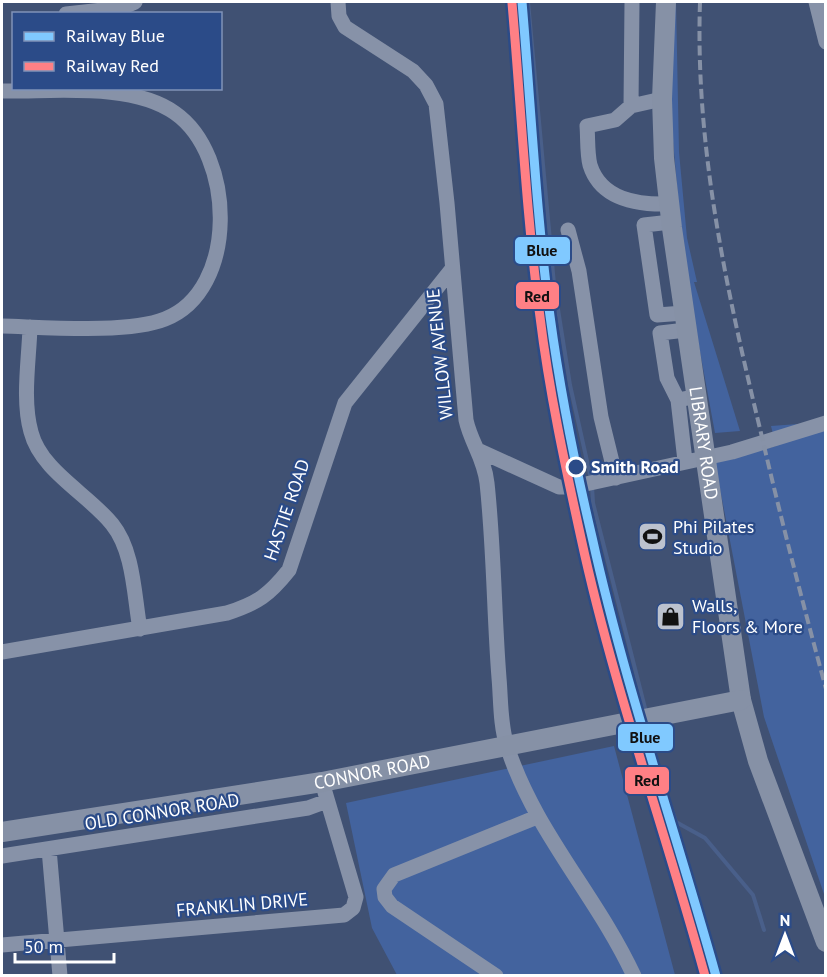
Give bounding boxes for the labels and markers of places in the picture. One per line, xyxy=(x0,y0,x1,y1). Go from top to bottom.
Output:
place label: Smith Road xyxy=(591,455,679,478)
marker: Smith Road xyxy=(566,457,586,477)
place label: Phi Pilates Studio xyxy=(673,515,754,559)
sports icon: Phi Pilates Studio xyxy=(636,521,668,553)
place label: Walls, Floors & More xyxy=(692,594,803,638)
shop icon: Walls, Floors & More xyxy=(655,600,687,632)

